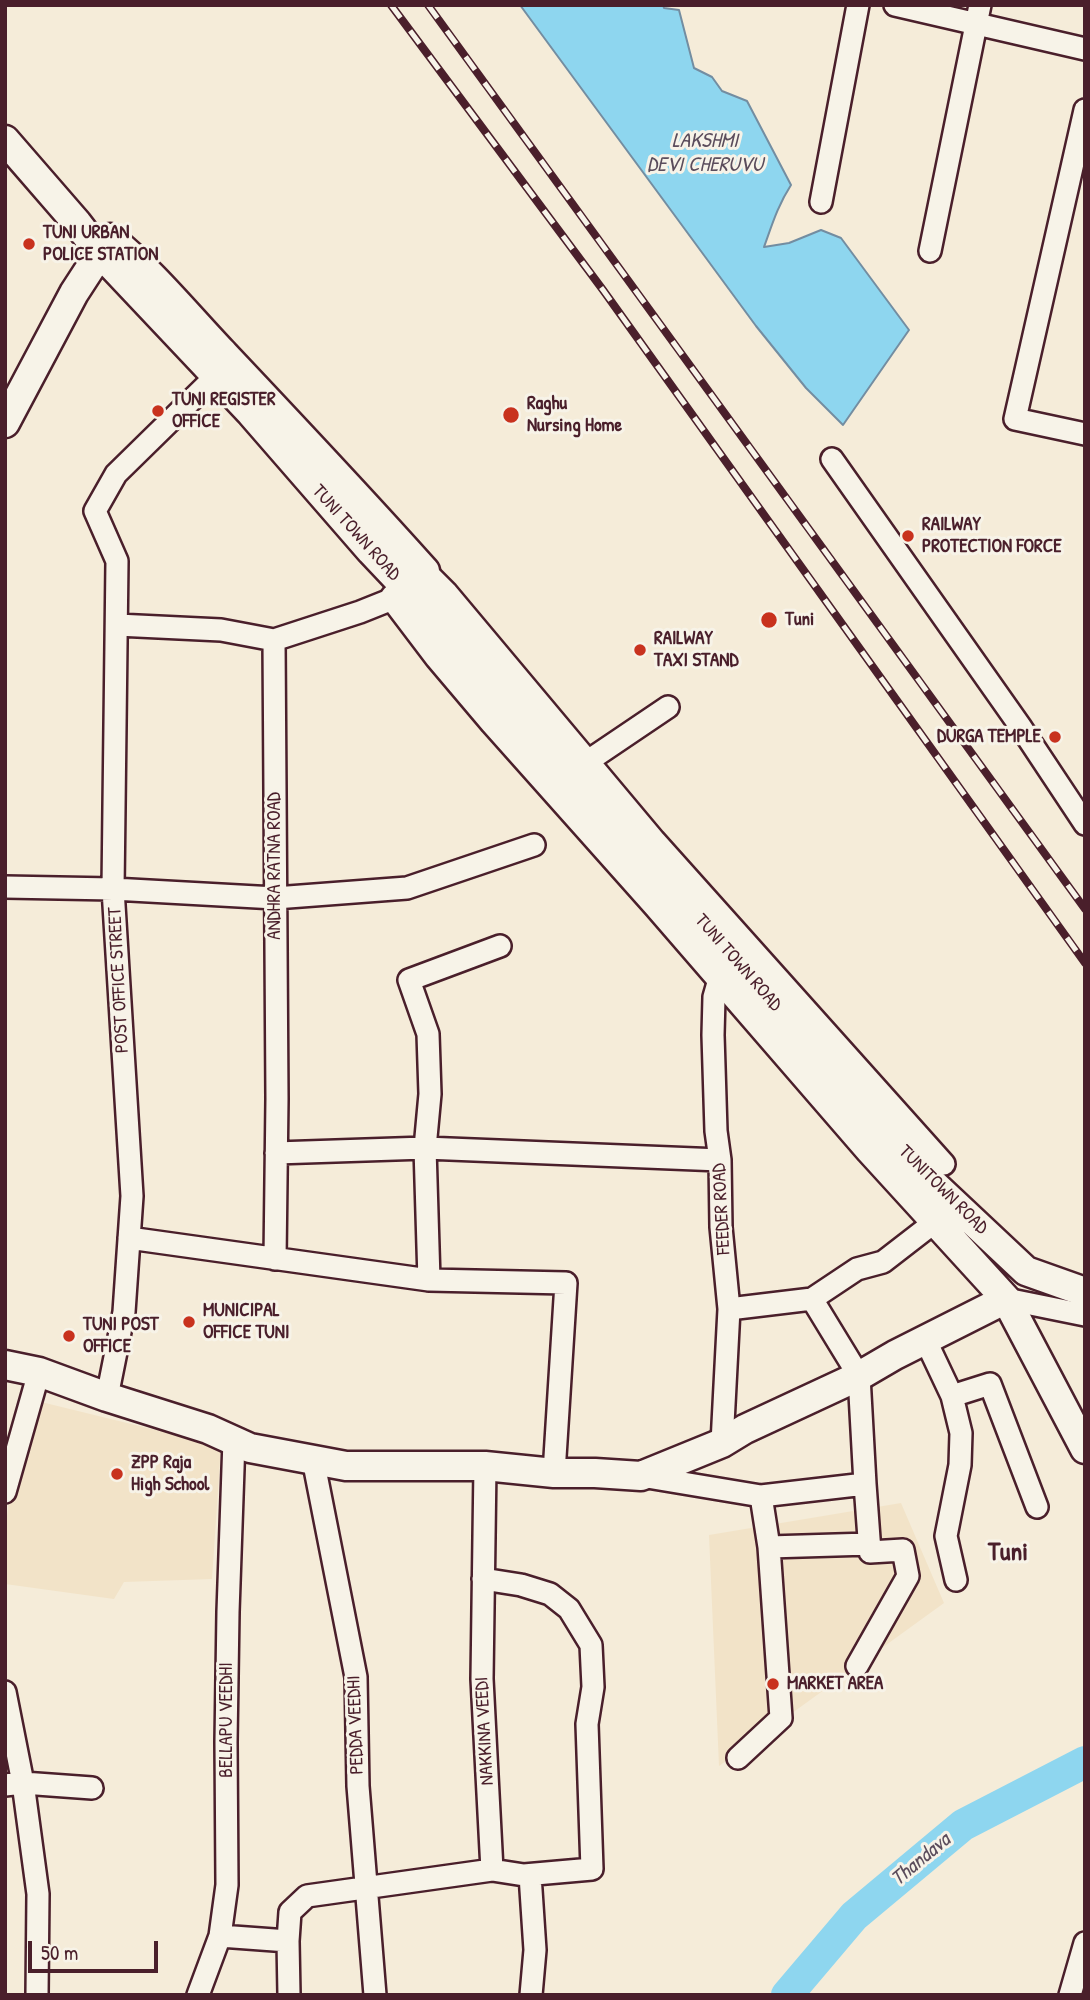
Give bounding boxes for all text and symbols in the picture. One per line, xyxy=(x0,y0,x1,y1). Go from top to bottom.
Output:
water label: LAKSHMI DEVI CHERUVU xyxy=(647,128,763,178)
place label: TUNI URBAN POLICE STATION xyxy=(43,222,158,266)
marker: TUNI URBAN POLICE STATION xyxy=(21,236,37,252)
place label: TUNI REGISTER OFFICE xyxy=(172,389,276,433)
place label: Raghu Nursing Home xyxy=(527,393,622,437)
marker: TUNI REGISTER OFFICE xyxy=(150,403,166,419)
marker: Raghu Nursing Home xyxy=(501,405,521,425)
street label: TUNI TOWN ROAD xyxy=(307,480,405,586)
place label: RAILWAY PROTECTION FORCE xyxy=(922,514,1062,558)
marker: RAILWAY PROTECTION FORCE xyxy=(900,528,916,544)
place label: Tuni xyxy=(785,609,814,631)
marker: Tuni xyxy=(759,610,779,630)
place label: RAILWAY TAXI STAND xyxy=(654,628,738,672)
marker: RAILWAY TAXI STAND xyxy=(632,642,648,658)
place label: DURGA TEMPLE xyxy=(937,726,1041,748)
marker: DURGA TEMPLE xyxy=(1047,729,1063,745)
street label: ANDHRA RATNA ROAD xyxy=(264,792,286,940)
street label: POST OFFICE STREET xyxy=(104,906,134,1054)
street label: TUNI TOWN ROAD xyxy=(690,910,786,1016)
street label: TUNITOWN ROAD xyxy=(894,1141,992,1239)
street label: FEEDER ROAD xyxy=(708,1163,736,1255)
place label: MUNICIPAL OFFICE TUNI xyxy=(203,1300,289,1344)
place label: TUNI POST OFFICE xyxy=(83,1314,159,1358)
marker: MUNICIPAL OFFICE TUNI xyxy=(181,1314,197,1330)
marker: TUNI POST OFFICE xyxy=(61,1328,77,1344)
place label: ZPP Raja High School xyxy=(131,1452,209,1496)
marker: ZPP Raja High School xyxy=(109,1466,125,1482)
district label: Tuni xyxy=(988,1537,1028,1569)
street label: BELLAPU VEEDHI xyxy=(216,1662,238,1778)
place label: MARKET AREA xyxy=(787,1673,883,1695)
street label: PEDDA VEEDHI xyxy=(343,1675,369,1775)
street label: NAKKINA VEEDI xyxy=(471,1676,499,1786)
marker: MARKET AREA xyxy=(765,1676,781,1692)
water label: Thandava xyxy=(886,1828,956,1892)
scale bar xyxy=(32,1926,161,1970)
text: 50 m xyxy=(41,1938,78,1967)

